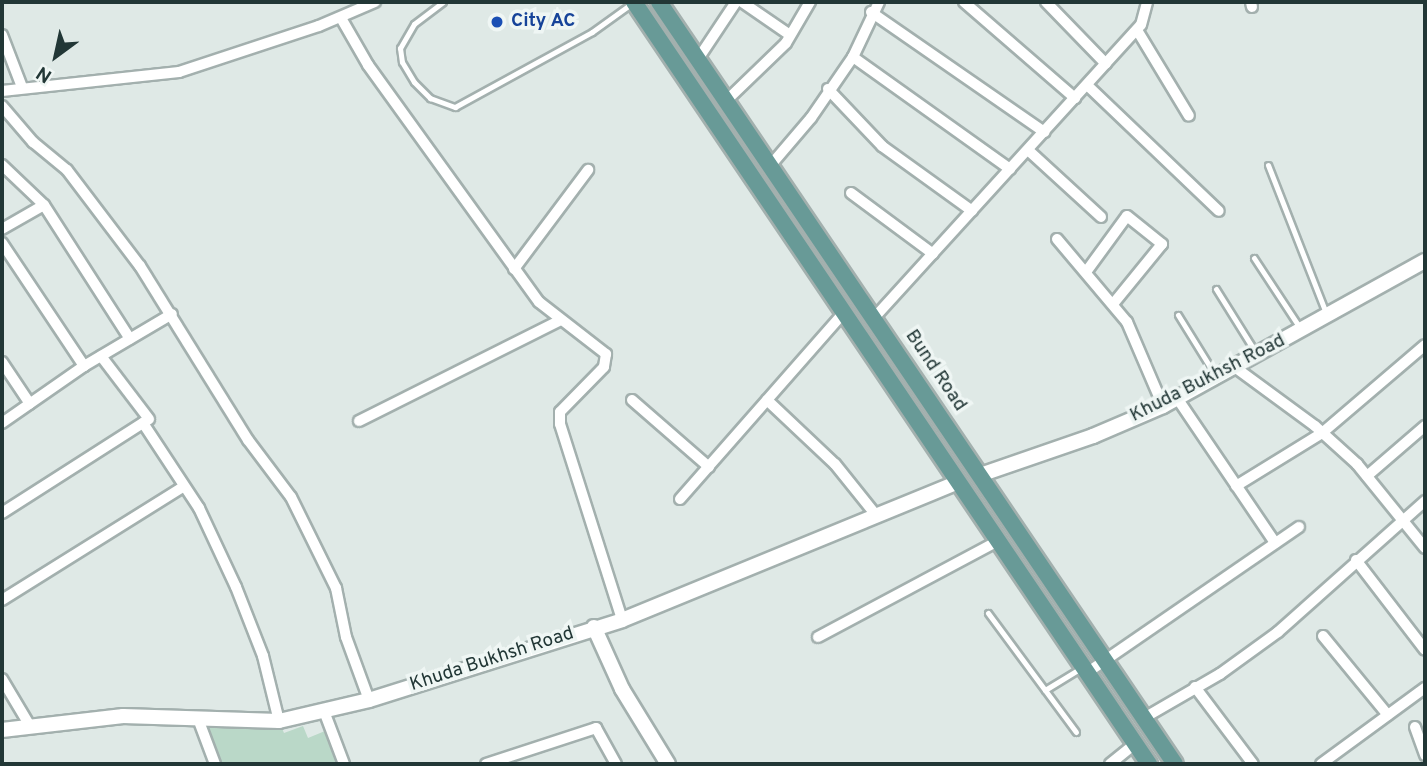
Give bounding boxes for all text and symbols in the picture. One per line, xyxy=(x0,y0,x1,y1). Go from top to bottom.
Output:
place label: City AC xyxy=(511,11,576,33)
marker: City AC xyxy=(489,14,505,30)
north arrow xyxy=(21,21,91,91)
text: N xyxy=(32,60,57,87)
street label: Bund Road xyxy=(899,326,971,416)
street label: Khuda Bukhsh Road xyxy=(1127,330,1289,428)
street label: Khuda Bukhsh Road xyxy=(407,623,577,697)

